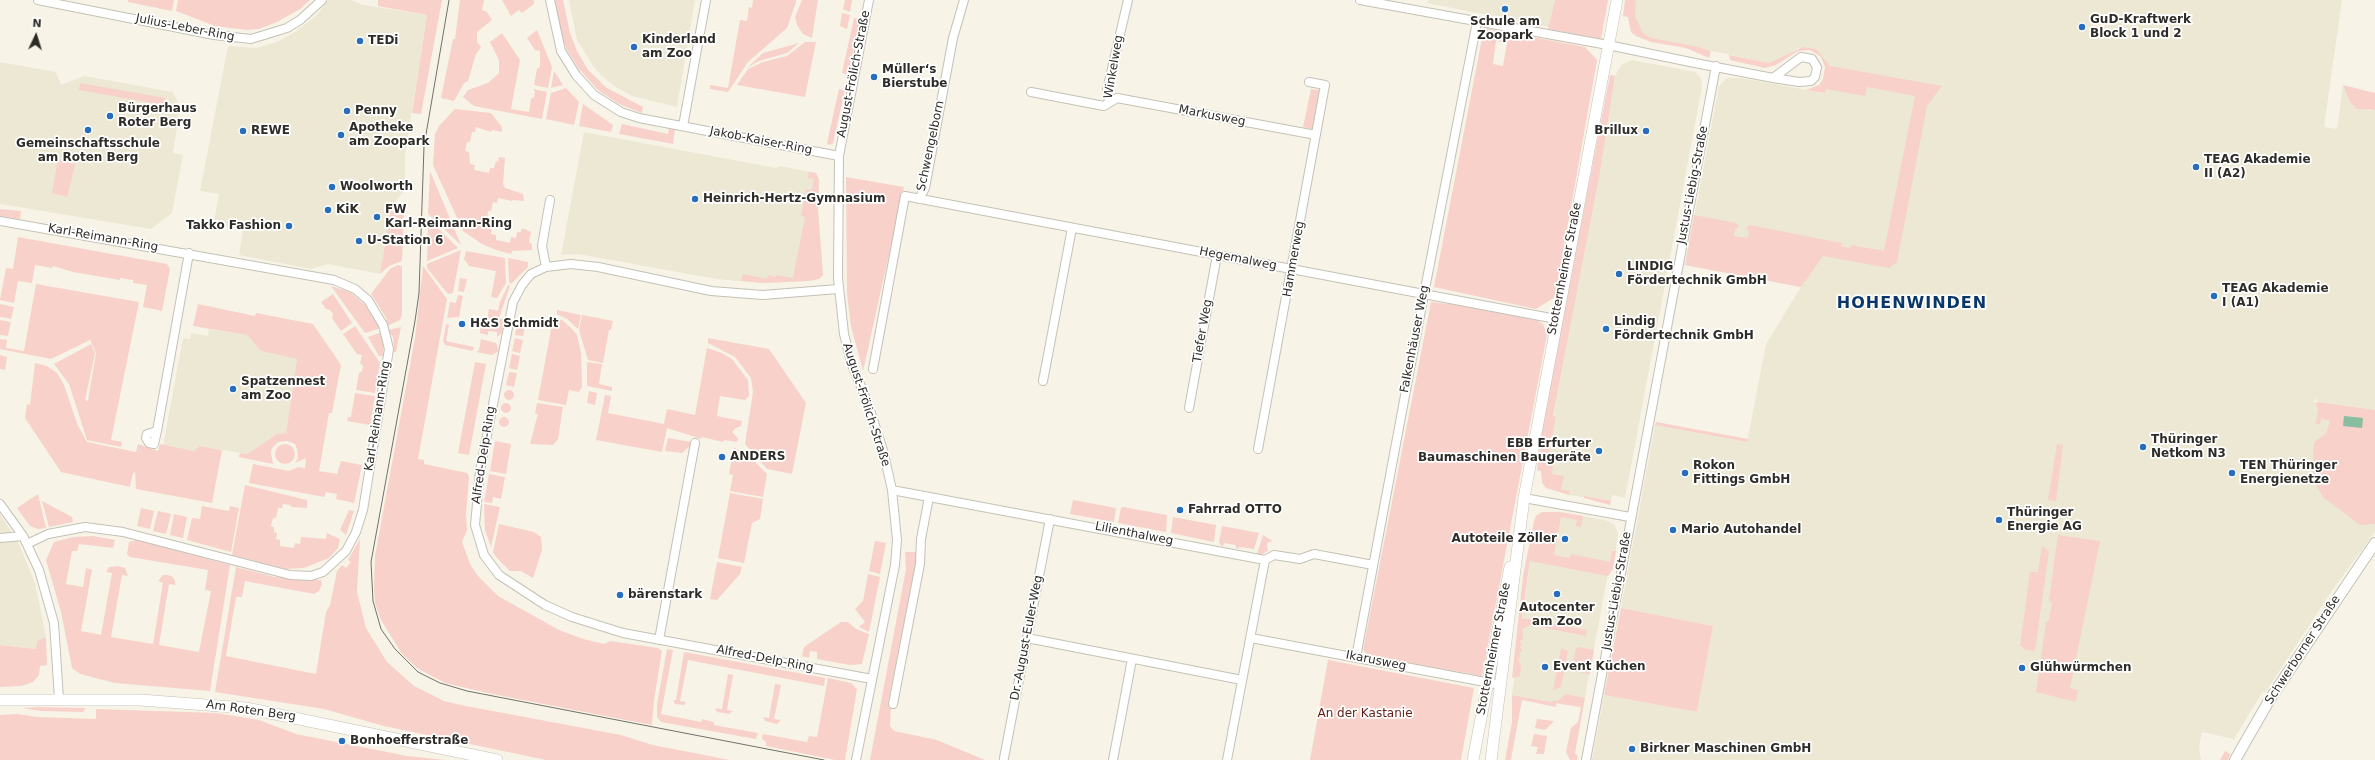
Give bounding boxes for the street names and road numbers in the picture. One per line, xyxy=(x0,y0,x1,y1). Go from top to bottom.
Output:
street label: August-Frölich-Straße xyxy=(835,9,873,139)
street label: Julius-Leber-Ring xyxy=(134,11,236,45)
street label: Winkelweg xyxy=(1101,34,1127,100)
street label: Schwengelborn xyxy=(914,99,948,193)
street label: Markusweg xyxy=(1177,102,1247,130)
street label: Jakob-Kaiser-Ring xyxy=(709,124,813,158)
street label: Justus-Liebig-Straße xyxy=(1674,125,1712,245)
street label: Stotternheimer Straße xyxy=(1545,202,1585,336)
street label: Hammerweg xyxy=(1280,220,1308,298)
street label: Karl-Reimann-Ring xyxy=(47,221,159,255)
street label: Hegemalweg xyxy=(1198,244,1278,274)
street label: Falkenhäuser Weg xyxy=(1398,284,1432,394)
street label: Tiefer Weg xyxy=(1190,298,1216,364)
street label: August-Frölich-Straße xyxy=(839,341,893,469)
street label: Karl-Reimann-Ring xyxy=(362,360,394,472)
street label: Alfred-Delp-Ring xyxy=(469,405,499,505)
street label: Lilienthalweg xyxy=(1094,519,1174,549)
street label: Justus-Liebig-Straße xyxy=(1599,531,1635,651)
street label: Dr.-August-Euler-Weg xyxy=(1008,574,1046,702)
street label: Stotternheimer Straße xyxy=(1474,582,1514,716)
street label: Schwerborner Straße xyxy=(2262,593,2344,707)
street label: Alfred-Delp-Ring xyxy=(715,643,815,675)
street label: Ikarusweg xyxy=(1345,648,1407,674)
street label: Am Roten Berg xyxy=(205,698,297,724)

